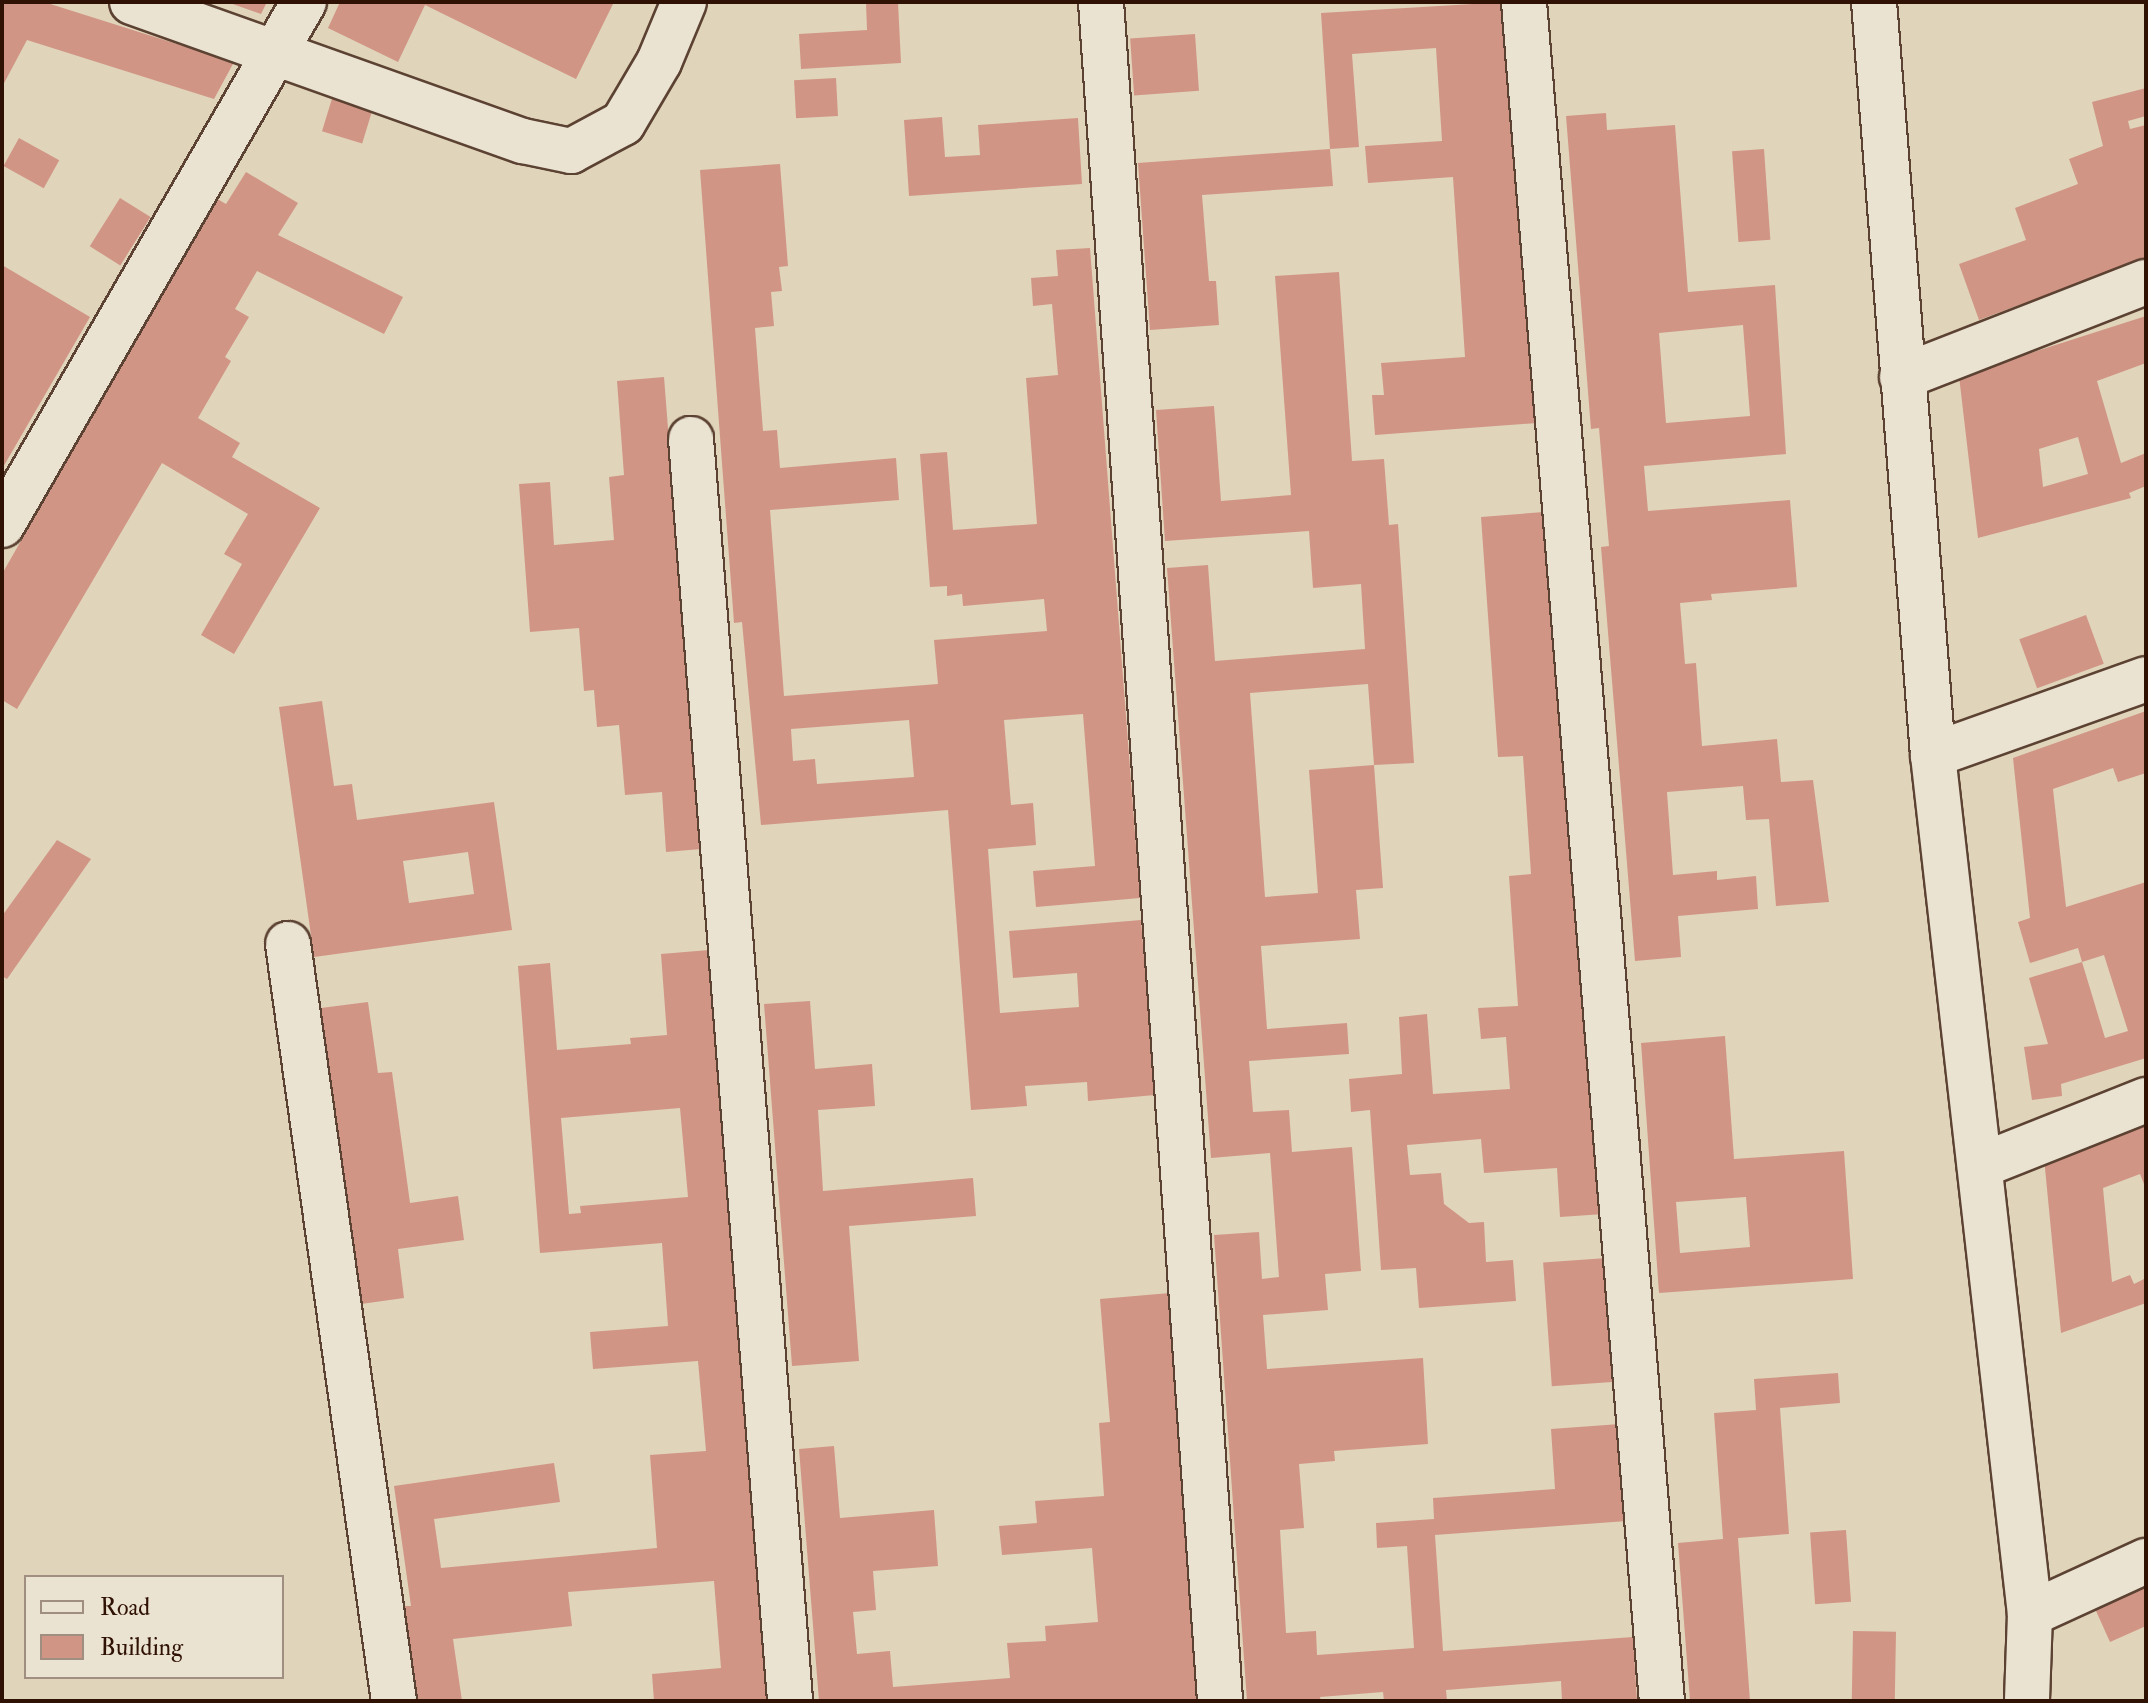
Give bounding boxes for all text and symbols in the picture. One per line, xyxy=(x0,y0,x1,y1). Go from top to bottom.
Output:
legend xyxy=(24,1575,284,1679)
text: Road xyxy=(100,1592,150,1623)
text: Building xyxy=(100,1632,183,1663)

